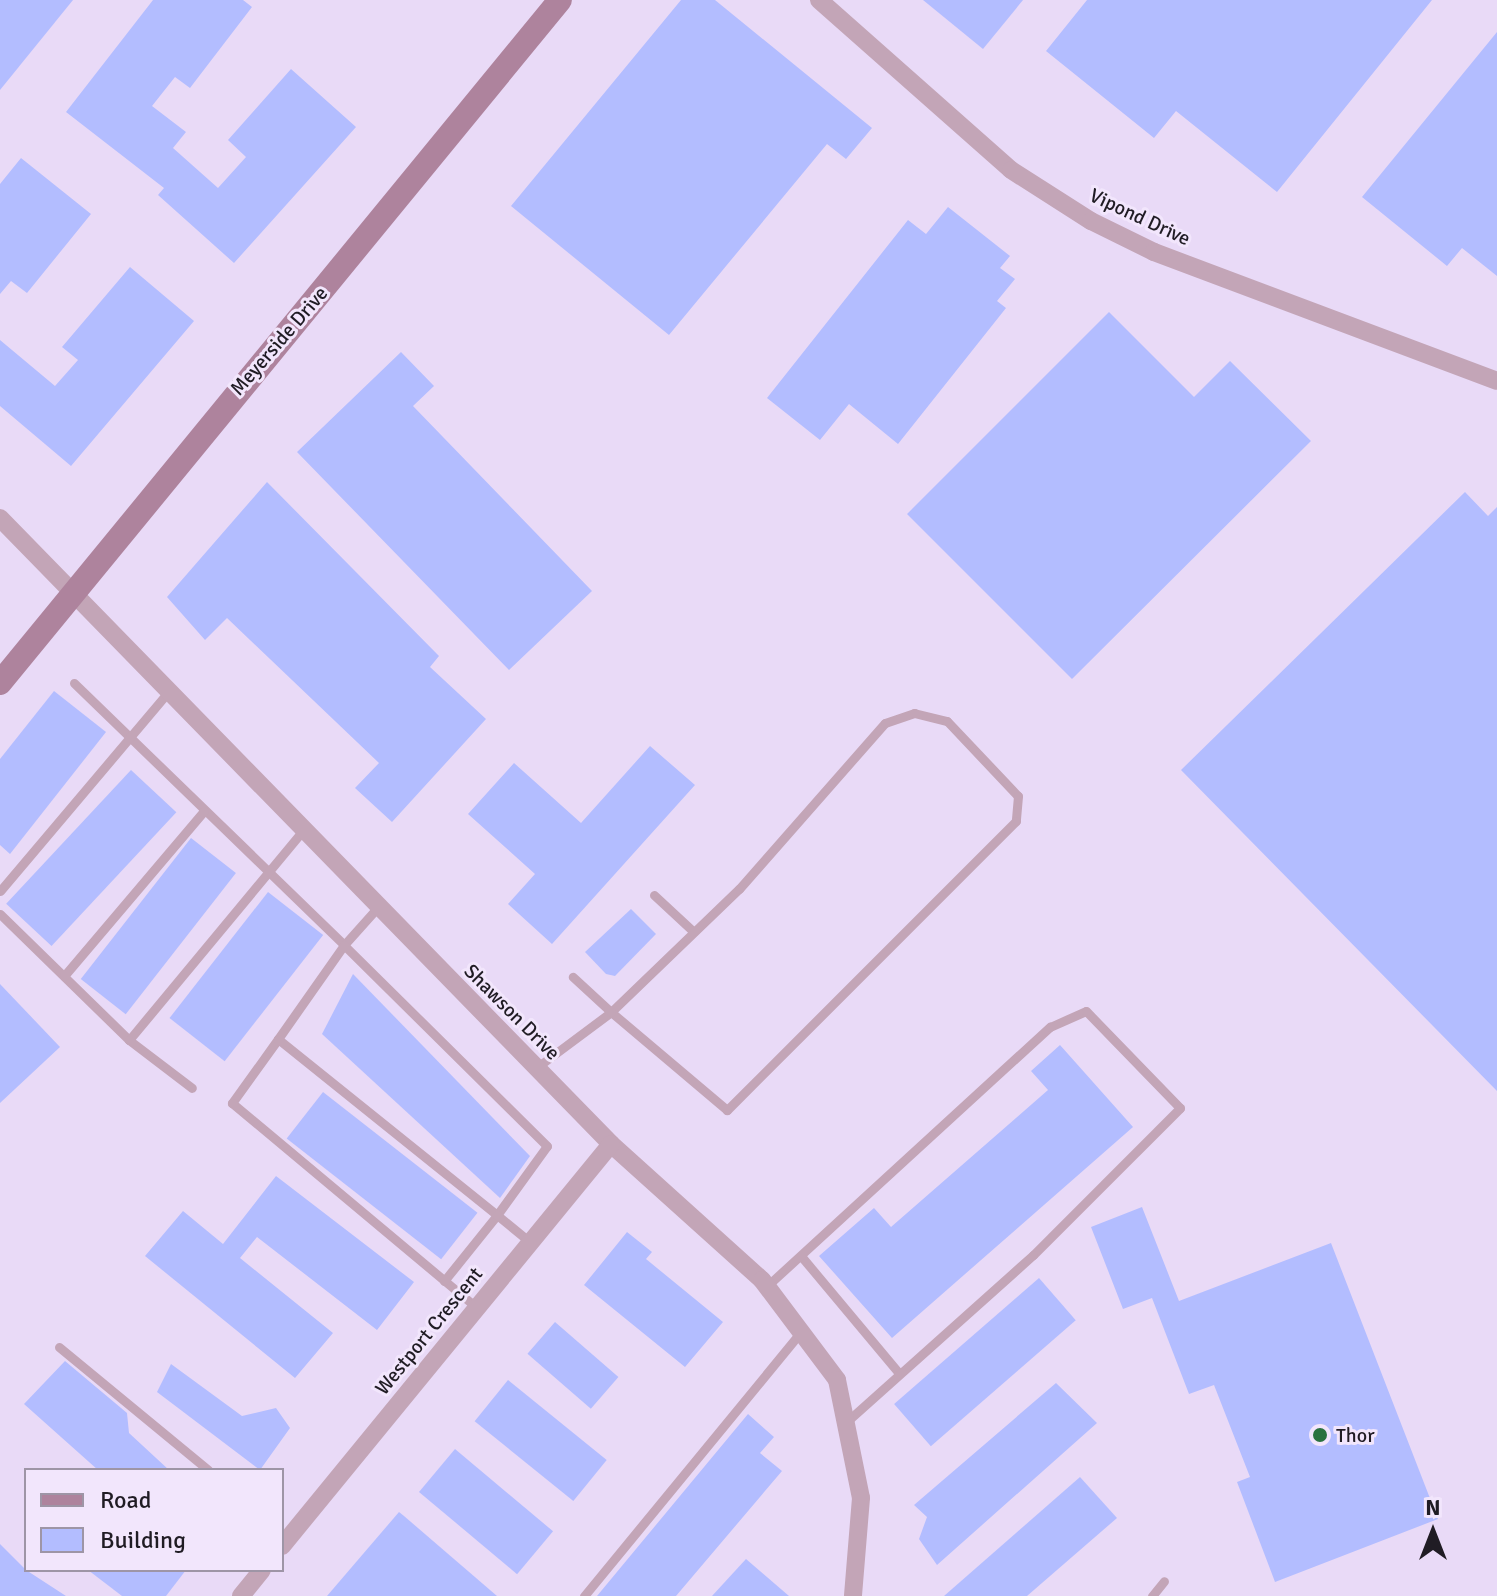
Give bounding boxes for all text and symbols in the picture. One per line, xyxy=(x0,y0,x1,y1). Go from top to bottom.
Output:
street label: Vipond Drive xyxy=(1086,183,1194,251)
street label: Meyerside Drive xyxy=(225,282,333,400)
street label: Shawson Drive xyxy=(459,959,565,1065)
street label: Westport Crescent xyxy=(370,1262,488,1400)
place label: Thor xyxy=(1336,1423,1374,1447)
marker: Thor xyxy=(1311,1426,1329,1444)
legend xyxy=(24,1468,284,1572)
text: Road xyxy=(100,1485,151,1515)
north arrow xyxy=(1393,1492,1473,1572)
text: N xyxy=(1425,1494,1441,1521)
text: Building xyxy=(100,1525,186,1555)

